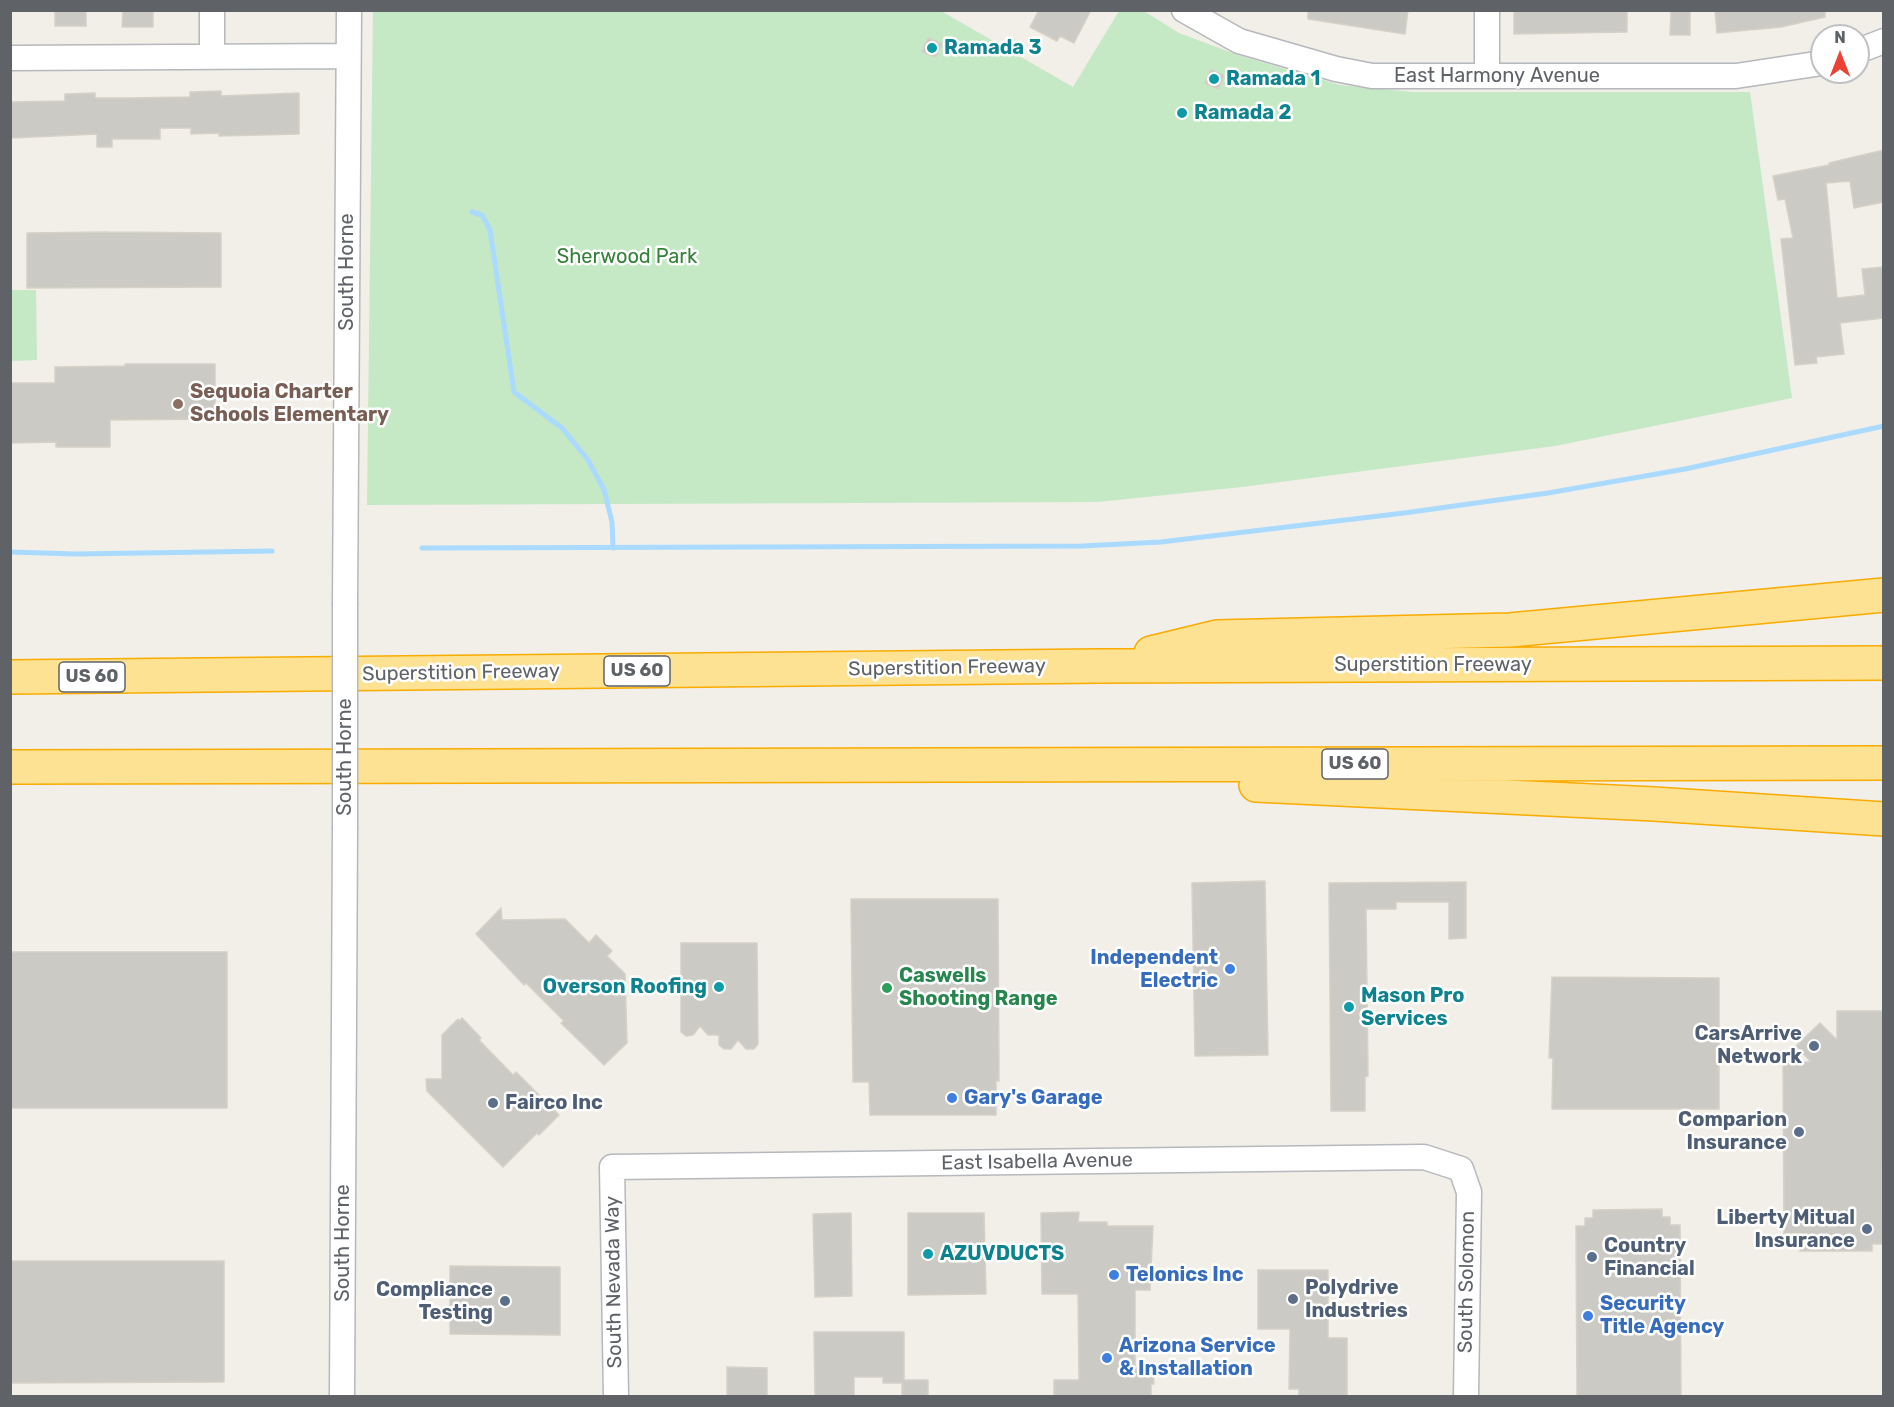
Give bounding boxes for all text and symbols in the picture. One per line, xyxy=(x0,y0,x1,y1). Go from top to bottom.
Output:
north arrow xyxy=(1810,24,1870,84)
text: N xyxy=(1834,28,1846,47)
place label: Ramada 3 xyxy=(944,36,1042,60)
marker: Ramada 3 xyxy=(925,41,939,55)
street label: East Harmony Avenue xyxy=(1394,64,1600,88)
place label: Ramada 1 xyxy=(1226,67,1320,91)
marker: Ramada 1 xyxy=(1207,72,1221,86)
place label: Ramada 2 xyxy=(1194,101,1291,125)
marker: Ramada 2 xyxy=(1175,106,1189,120)
street label: South Horne xyxy=(335,213,359,331)
park label: Sherwood Park xyxy=(557,245,697,269)
place label: Sequoia Charter Schools Elementary xyxy=(190,380,389,427)
marker: Sequoia Charter Schools Elementary xyxy=(171,397,185,411)
street label: Superstition Freeway xyxy=(1334,653,1532,677)
street label: Superstition Freeway xyxy=(848,654,1046,682)
road number: US 60 xyxy=(604,656,670,686)
street label: Superstition Freeway xyxy=(362,659,560,687)
road number: US 60 xyxy=(59,662,125,692)
street label: South Horne xyxy=(333,698,357,816)
road number: US 60 xyxy=(1322,749,1388,779)
place label: Independent Electric xyxy=(1090,946,1218,993)
marker: Independent Electric xyxy=(1223,962,1237,976)
place label: Caswells Shooting Range xyxy=(899,964,1058,1011)
place label: Overson Roofing xyxy=(543,975,707,999)
marker: Overson Roofing xyxy=(712,980,726,994)
marker: Caswells Shooting Range xyxy=(880,981,894,995)
place label: Mason Pro Services xyxy=(1361,984,1464,1031)
marker: Mason Pro Services xyxy=(1342,1000,1356,1014)
place label: CarsArrive Network xyxy=(1694,1022,1802,1069)
marker: CarsArrive Network xyxy=(1807,1039,1821,1053)
place label: Gary's Garage xyxy=(964,1086,1103,1110)
place label: Fairco Inc xyxy=(505,1091,603,1115)
marker: Gary's Garage xyxy=(945,1091,959,1105)
marker: Fairco Inc xyxy=(486,1096,500,1110)
place label: Comparion Insurance xyxy=(1678,1108,1787,1155)
marker: Comparion Insurance xyxy=(1792,1125,1806,1139)
street label: East Isabella Avenue xyxy=(941,1148,1133,1176)
street label: South Horne xyxy=(331,1184,355,1302)
street label: South Nevada Way xyxy=(600,1196,628,1368)
place label: Liberty Mitual Insurance xyxy=(1716,1206,1855,1253)
street label: South Solomon xyxy=(1454,1211,1480,1353)
marker: Liberty Mitual Insurance xyxy=(1860,1222,1874,1236)
place label: Country Financial xyxy=(1604,1234,1695,1281)
place label: AZUVDUCTS xyxy=(940,1242,1064,1266)
marker: AZUVDUCTS xyxy=(921,1247,935,1261)
marker: Country Financial xyxy=(1585,1250,1599,1264)
place label: Telonics Inc xyxy=(1126,1263,1243,1287)
marker: Telonics Inc xyxy=(1107,1268,1121,1282)
place label: Polydrive Industries xyxy=(1305,1276,1408,1323)
place label: Compliance Testing xyxy=(376,1278,493,1325)
marker: Polydrive Industries xyxy=(1286,1292,1300,1306)
place label: Security Title Agency xyxy=(1600,1292,1724,1339)
marker: Compliance Testing xyxy=(498,1294,512,1308)
marker: Security Title Agency xyxy=(1581,1309,1595,1323)
place label: Arizona Service & Installation xyxy=(1119,1334,1276,1381)
marker: Arizona Service & Installation xyxy=(1100,1351,1114,1365)

